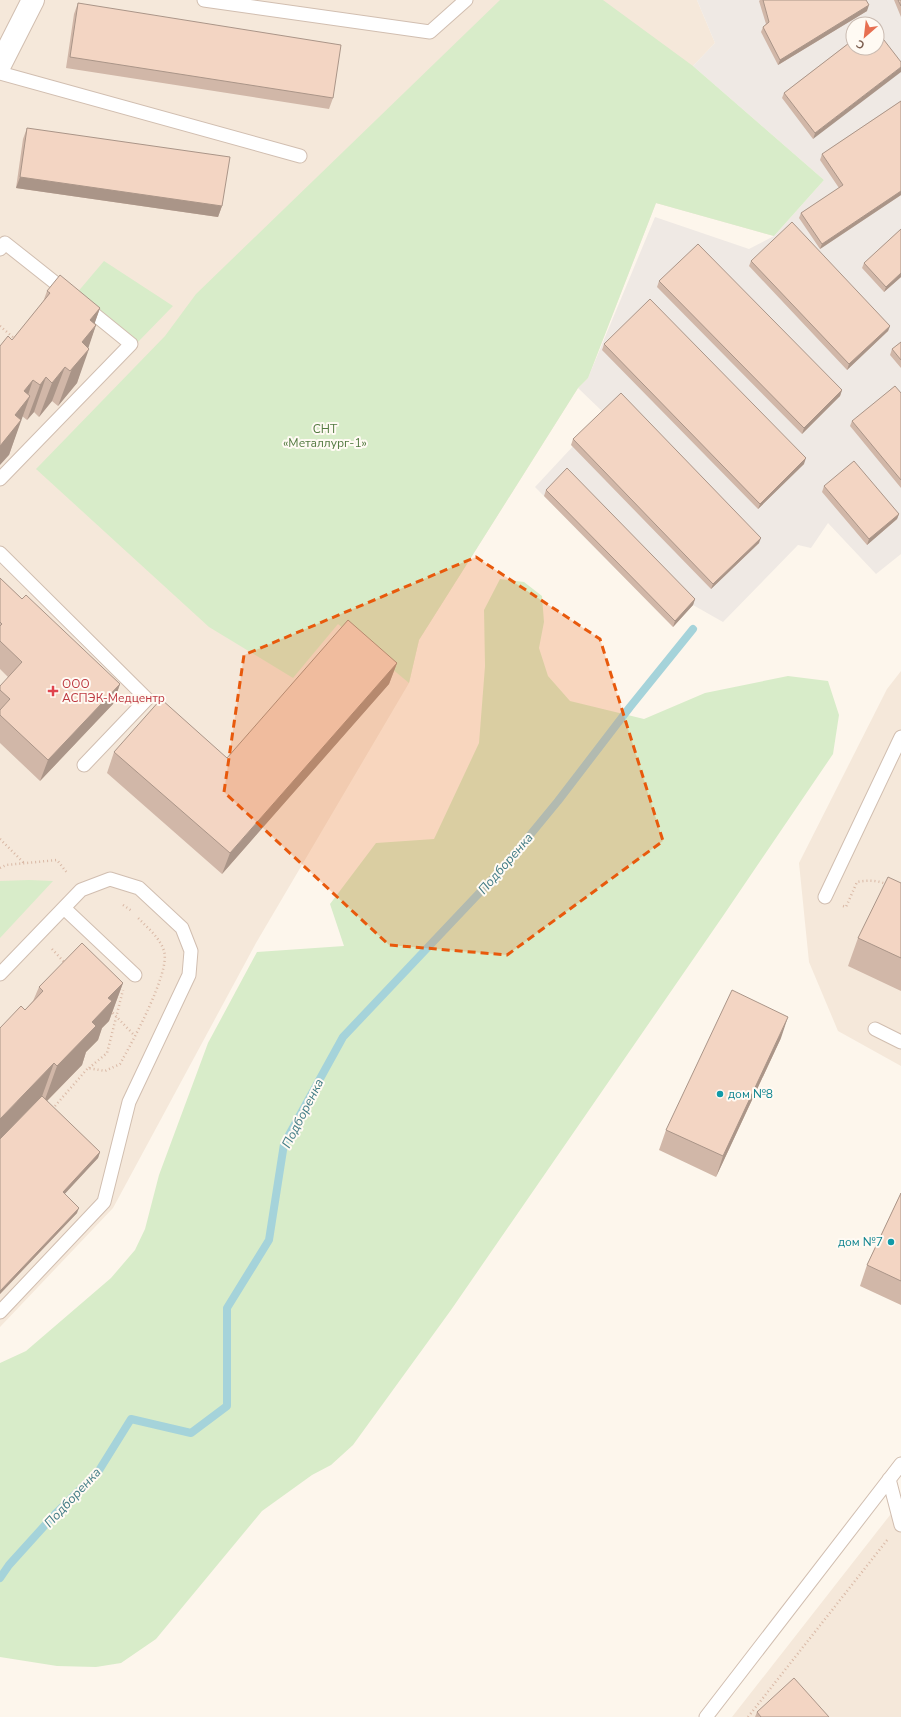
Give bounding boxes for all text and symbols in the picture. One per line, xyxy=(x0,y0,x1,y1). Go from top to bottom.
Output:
north arrow xyxy=(845,16,885,56)
text: С xyxy=(853,36,867,53)
park label: СНТ «Металлург-1» xyxy=(283,421,367,451)
place label: ООО АСПЭК-Медцентр xyxy=(62,676,165,706)
marker: ООО АСПЭК-Медцентр xyxy=(47,685,59,697)
water label: Подборенка xyxy=(474,829,537,898)
water label: Подборенка xyxy=(278,1076,328,1151)
place label: дом №8 xyxy=(728,1086,773,1102)
marker: дом №8 xyxy=(715,1089,725,1099)
place label: дом №7 xyxy=(838,1234,883,1250)
marker: дом №7 xyxy=(886,1237,896,1247)
water label: Подборенка xyxy=(40,1464,105,1532)

